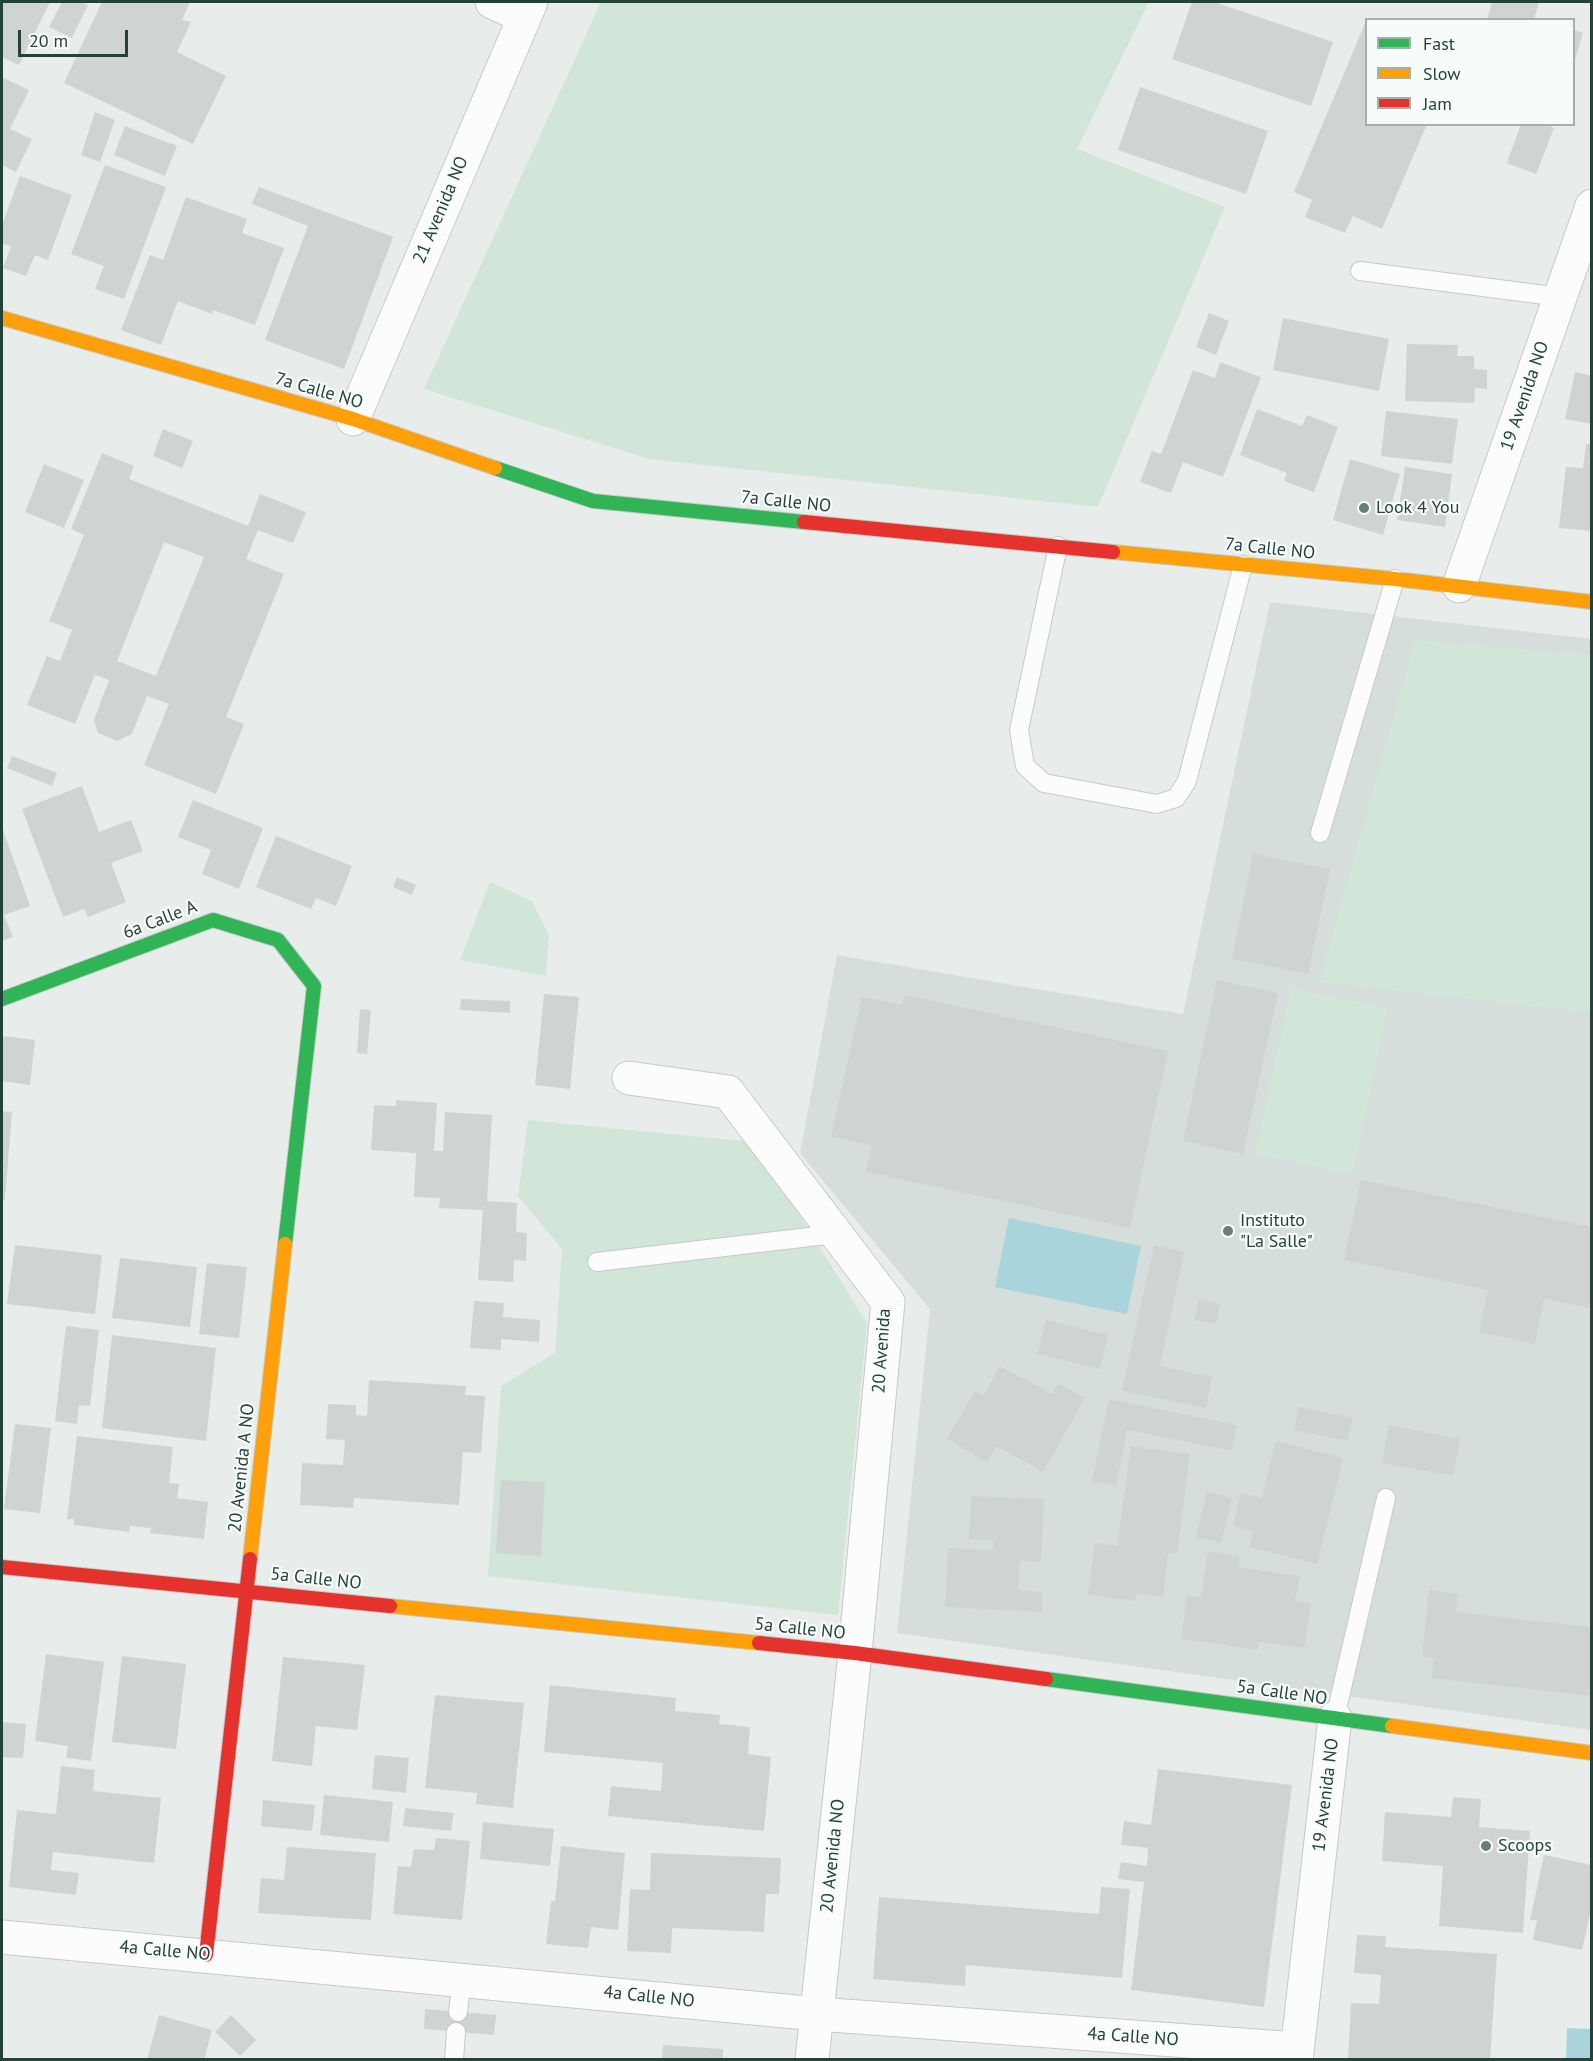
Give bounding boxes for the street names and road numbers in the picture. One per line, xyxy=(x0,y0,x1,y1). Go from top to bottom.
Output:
street label: 21 Avenida NO xyxy=(409,153,473,267)
street label: 19 Avenida NO xyxy=(1496,338,1554,454)
street label: 7a Calle NO xyxy=(273,368,365,414)
street label: 7a Calle NO xyxy=(740,487,832,517)
street label: 7a Calle NO xyxy=(1224,534,1316,564)
street label: 6a Calle A xyxy=(120,896,200,944)
street label: 20 Avenida xyxy=(868,1308,896,1394)
street label: 20 Avenida A NO xyxy=(224,1402,260,1534)
street label: 5a Calle NO xyxy=(269,1563,363,1595)
street label: 5a Calle NO xyxy=(753,1613,847,1645)
street label: 5a Calle NO xyxy=(1235,1676,1329,1710)
street label: 19 Avenida NO xyxy=(1308,1737,1344,1853)
street label: 20 Avenida NO xyxy=(816,1798,850,1914)
street label: 4a Calle NO xyxy=(119,1936,211,1966)
street label: 4a Calle NO xyxy=(602,1981,696,2013)
street label: 4a Calle NO xyxy=(1087,2023,1179,2051)

